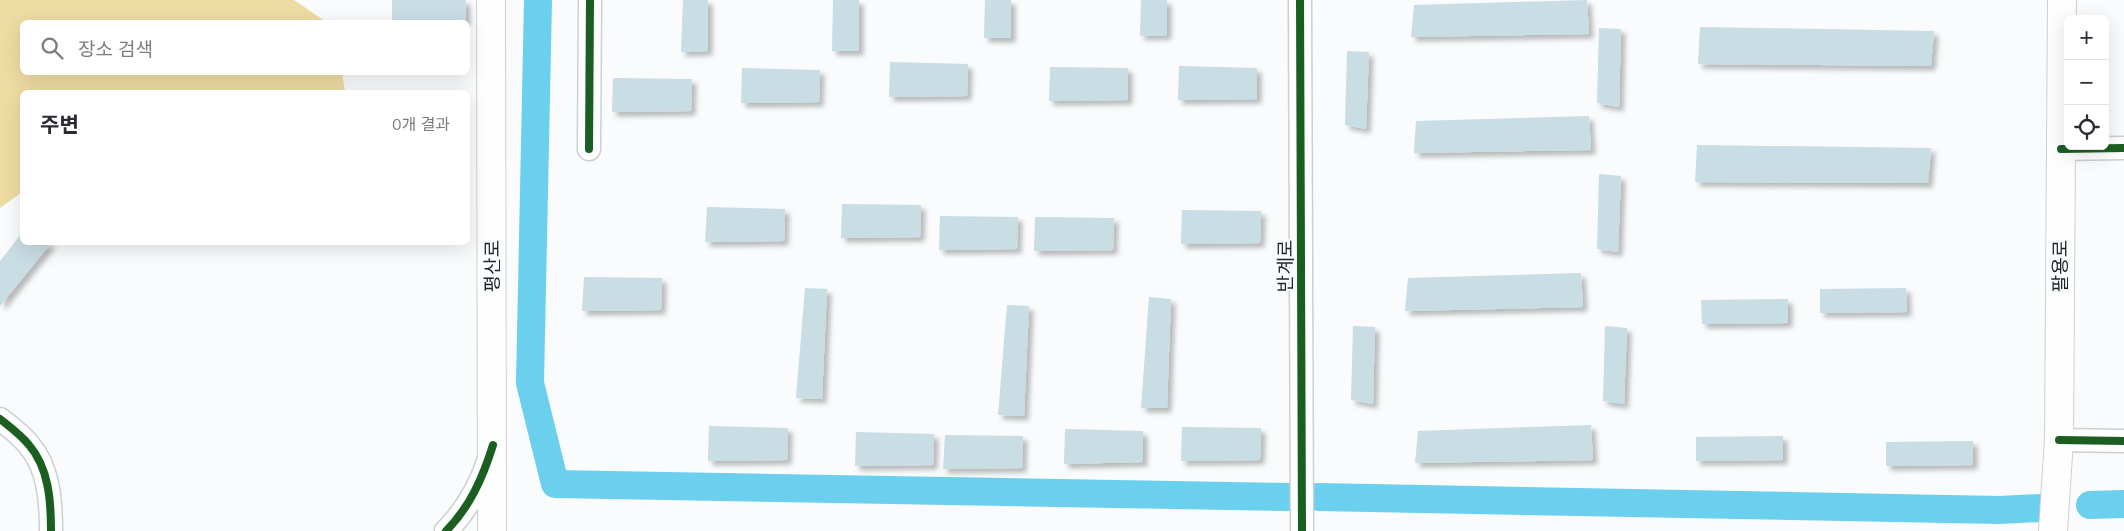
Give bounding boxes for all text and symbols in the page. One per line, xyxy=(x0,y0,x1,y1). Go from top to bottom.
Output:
map controls xyxy=(2064,15,2109,150)
button: + xyxy=(2064,15,2109,60)
search box xyxy=(20,20,470,75)
icon: search xyxy=(38,34,66,62)
text: 장소 검색 xyxy=(78,37,153,61)
button: − xyxy=(2064,60,2109,105)
button: locate xyxy=(2064,105,2109,150)
text: 주변 xyxy=(40,111,79,137)
text: 0개 결과 xyxy=(392,114,450,134)
street label: 평산로 xyxy=(480,240,504,292)
street label: 반계로 xyxy=(1273,240,1297,292)
street label: 팔용로 xyxy=(2048,240,2072,292)

